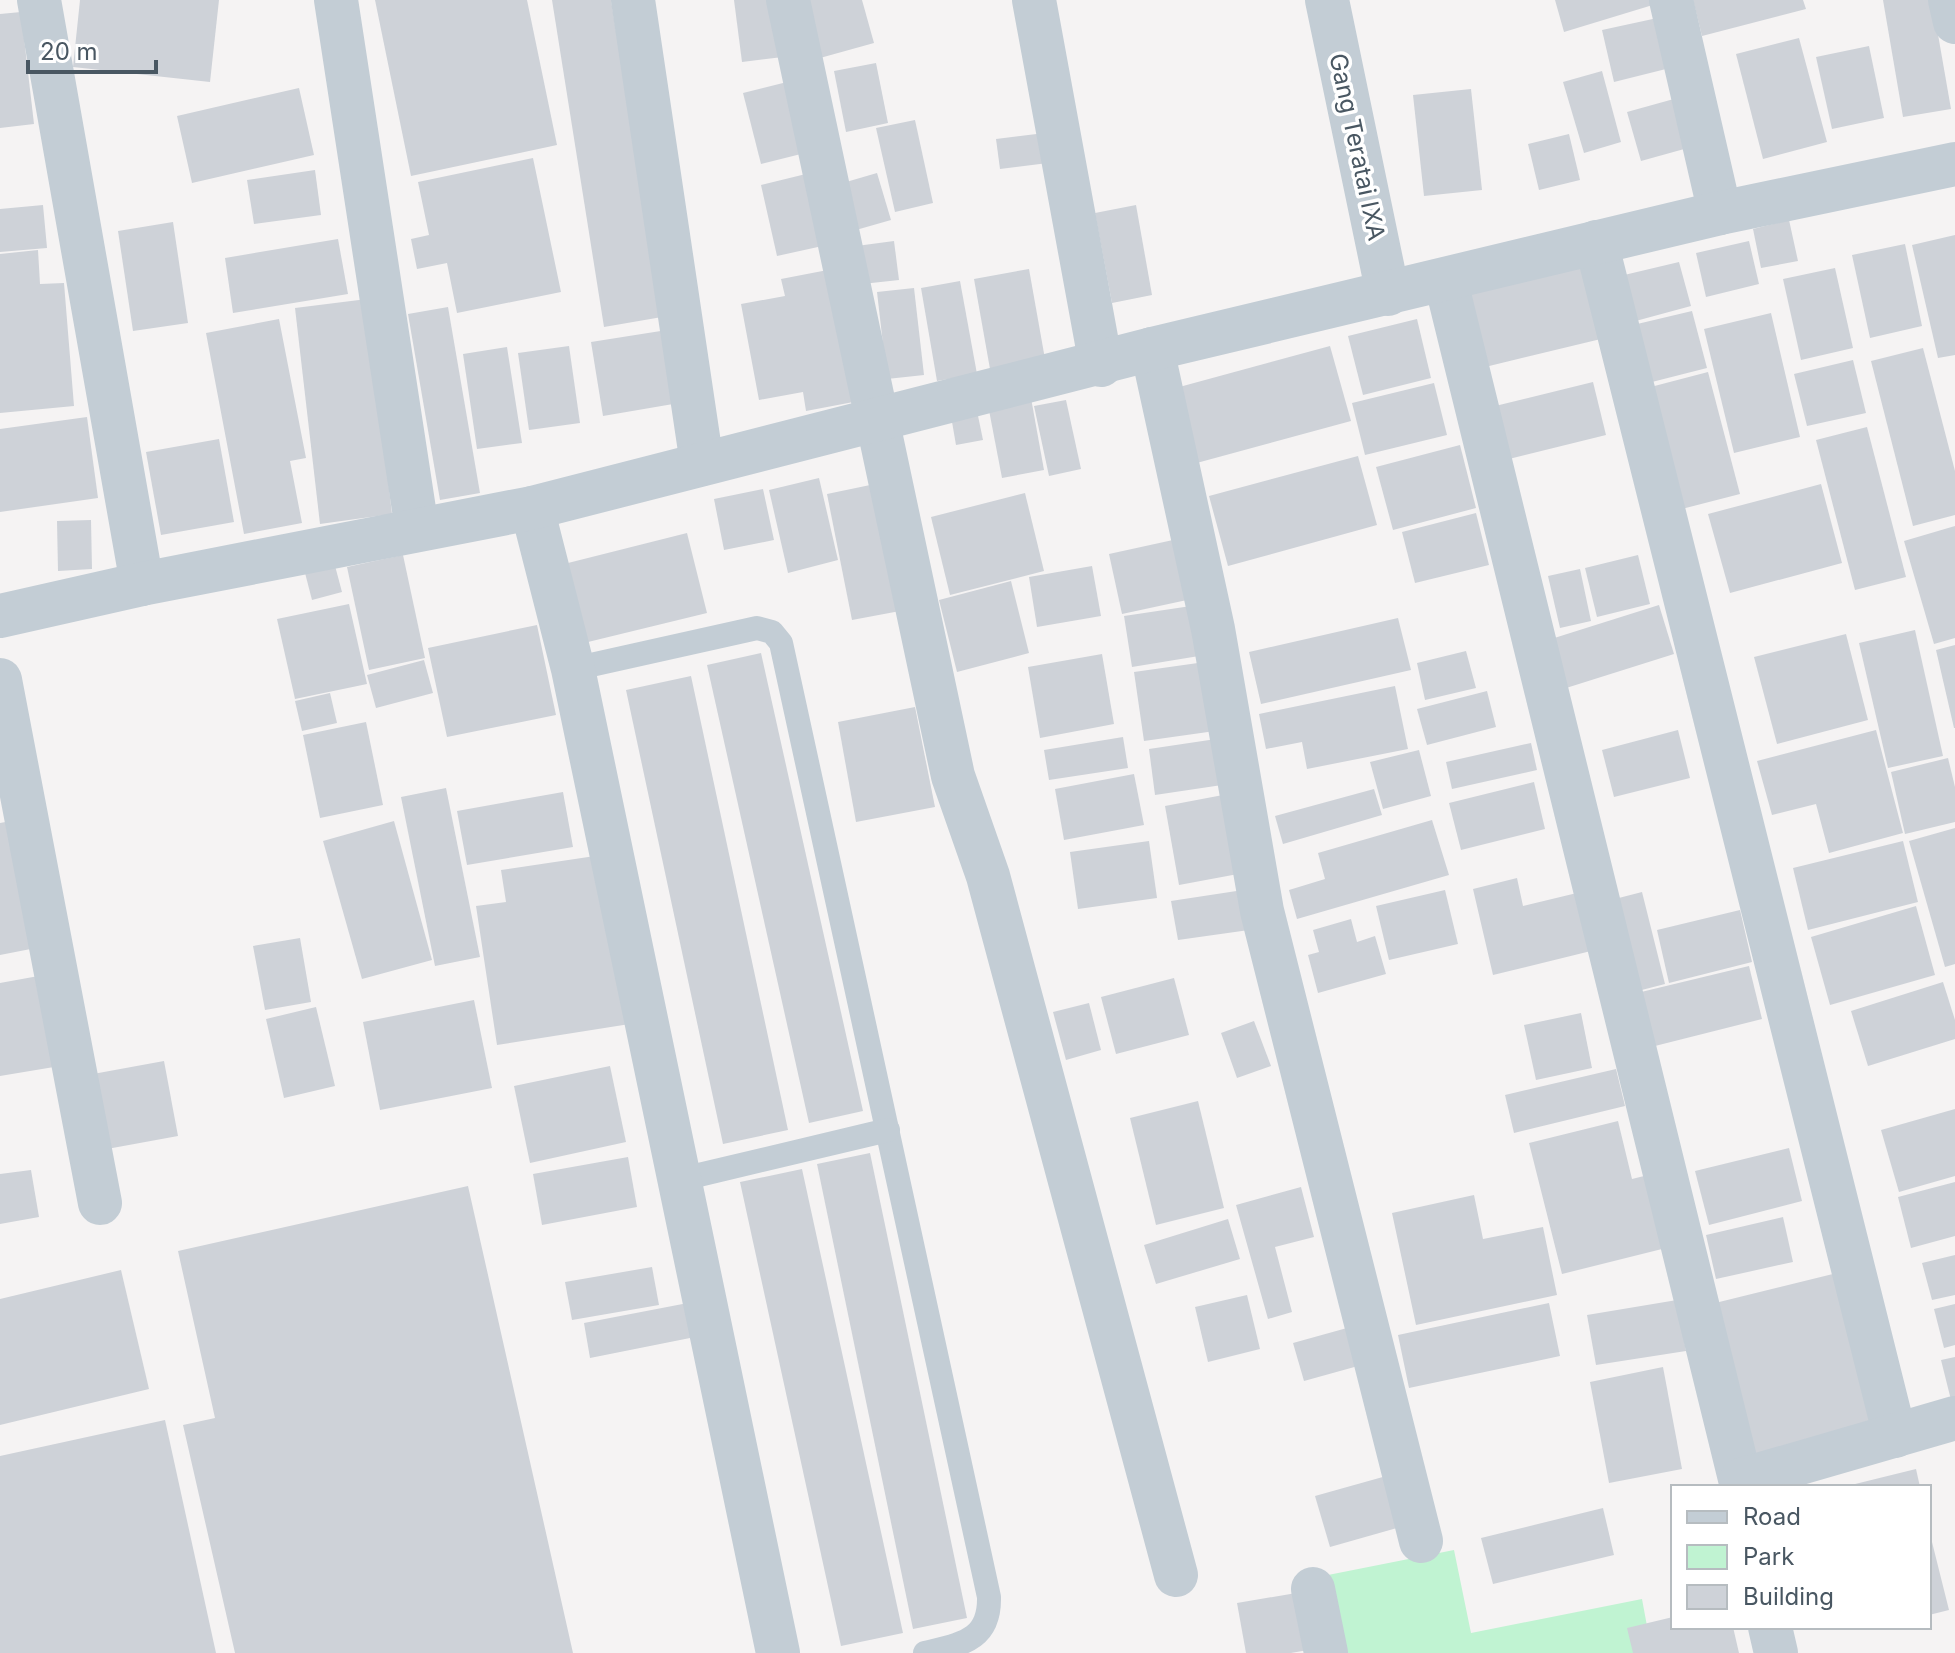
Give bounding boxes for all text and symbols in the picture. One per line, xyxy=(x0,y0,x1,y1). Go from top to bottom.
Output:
scale bar xyxy=(28,24,156,74)
text: 20 m xyxy=(40,37,98,66)
street label: Gang Teratai IXA xyxy=(1323,51,1391,243)
legend xyxy=(1671,1485,1931,1629)
text: Road xyxy=(1743,1502,1801,1531)
text: Park xyxy=(1743,1542,1794,1571)
text: Building xyxy=(1743,1582,1834,1611)

